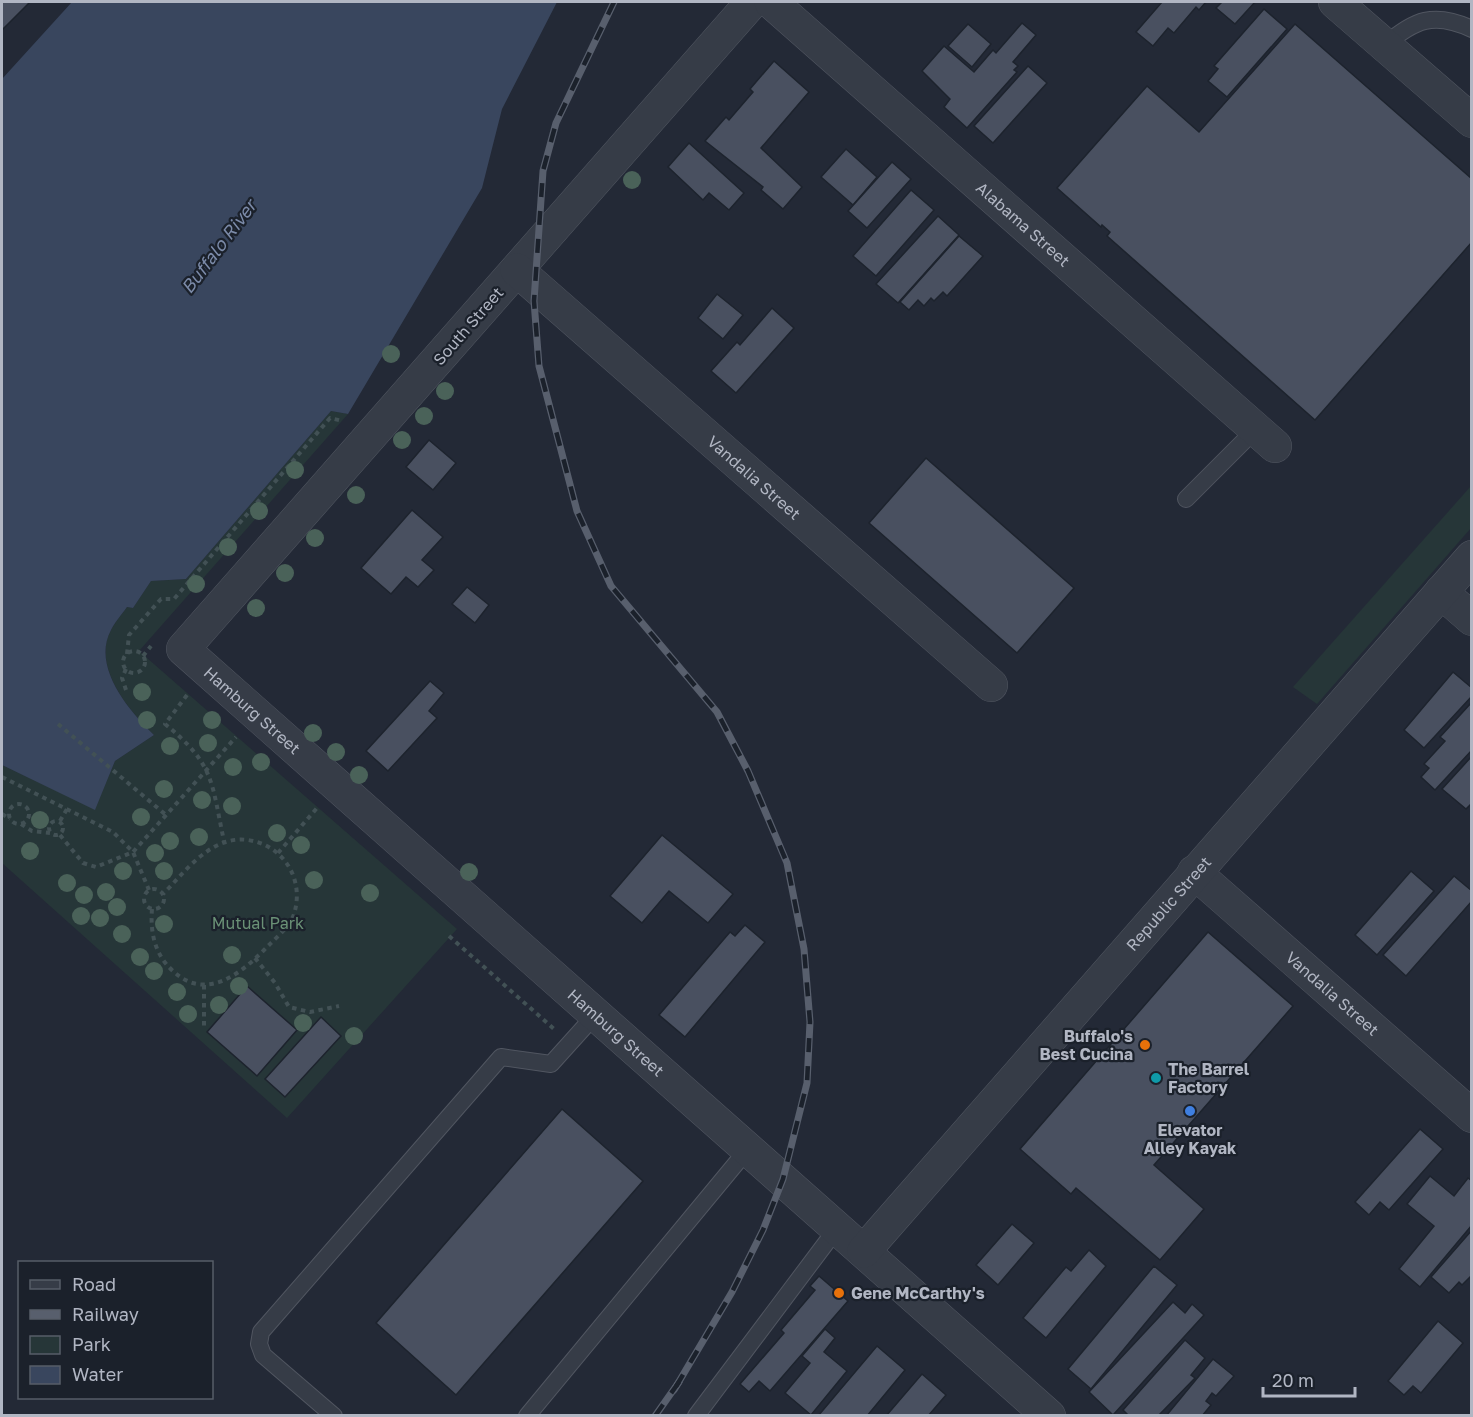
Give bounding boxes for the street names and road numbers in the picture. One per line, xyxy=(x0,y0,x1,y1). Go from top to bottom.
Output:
street label: Alabama Street xyxy=(972,178,1074,271)
street label: South Street xyxy=(429,283,507,369)
street label: Vandalia Street xyxy=(703,431,805,524)
street label: Hamburg Street xyxy=(200,662,305,758)
street label: Republic Street xyxy=(1122,852,1215,955)
street label: Vandalia Street xyxy=(1282,947,1383,1040)
street label: Hamburg Street xyxy=(564,984,668,1081)

